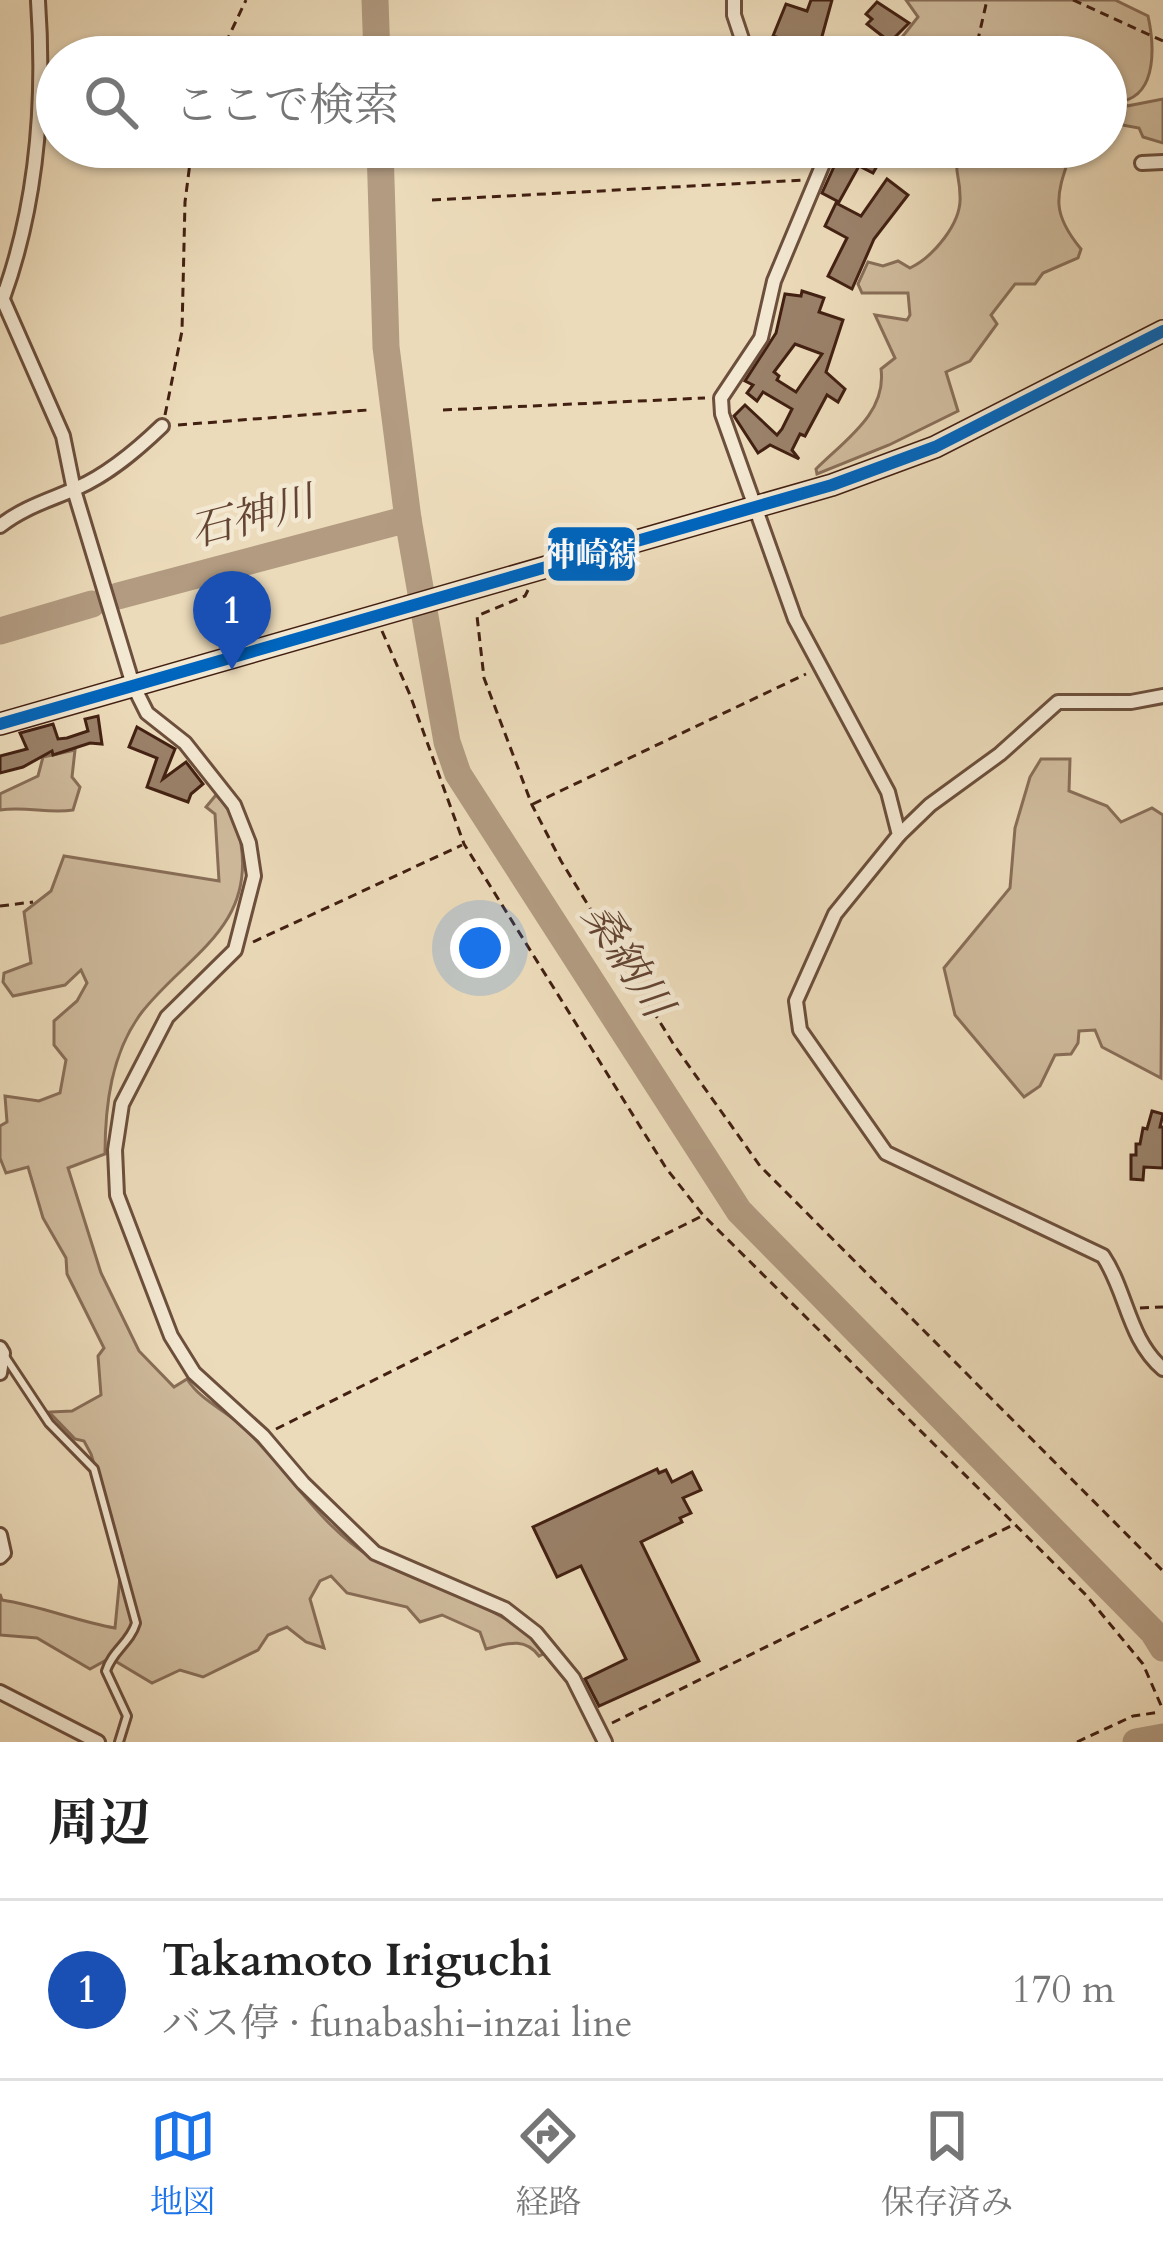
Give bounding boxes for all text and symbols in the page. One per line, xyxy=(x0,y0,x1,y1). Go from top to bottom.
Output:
search box xyxy=(36,36,1127,168)
icon: search xyxy=(78,69,144,135)
text: ここで検索 xyxy=(174,75,399,136)
water label: 石神川 xyxy=(184,472,324,561)
line badge: 神崎線 xyxy=(546,525,637,583)
text: 神崎線 xyxy=(543,533,642,578)
pin: 1 xyxy=(193,571,271,670)
water label: 桑納川 xyxy=(569,892,687,1032)
your location xyxy=(450,918,510,978)
text: 周辺 xyxy=(48,1789,150,1859)
text: Takamoto Iriguchi xyxy=(162,1930,552,1991)
text: 1 xyxy=(77,1963,97,2016)
text: 170 m xyxy=(1012,1963,1115,2016)
text: バス停 · funabashi-inzai line xyxy=(162,1997,632,2050)
tab: 地図 xyxy=(150,2103,216,2225)
tab: 経路 xyxy=(515,2103,581,2225)
tab: 保存済み xyxy=(881,2103,1013,2225)

